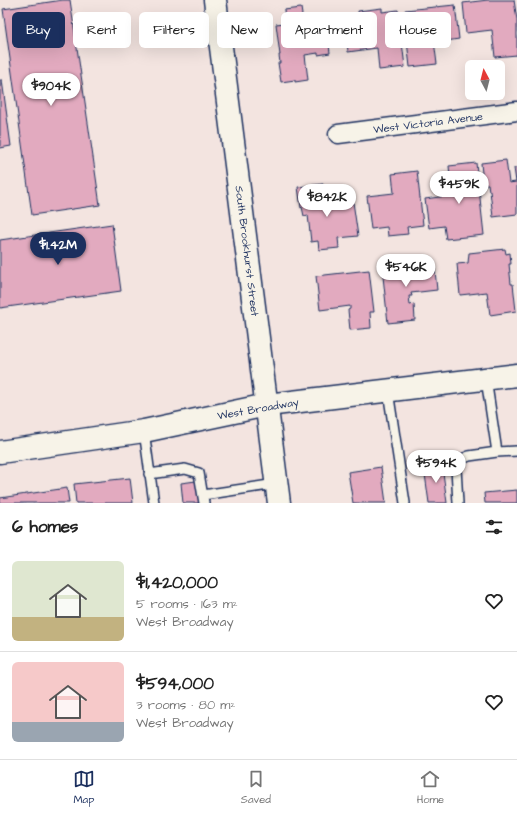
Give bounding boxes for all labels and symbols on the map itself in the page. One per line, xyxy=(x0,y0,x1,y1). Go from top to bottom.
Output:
north arrow xyxy=(465,60,505,100)
pin: $904K xyxy=(23,73,79,107)
street label: West Victoria Avenue xyxy=(372,109,484,137)
pin: $459K xyxy=(431,171,487,205)
pin: $842K xyxy=(299,184,355,218)
street label: South Brookhurst Street xyxy=(232,185,263,318)
pin: $1.42M xyxy=(25,232,91,266)
pin: $546K xyxy=(378,254,434,288)
street label: West Broadway xyxy=(216,394,300,425)
pin: $594K xyxy=(408,450,464,484)

